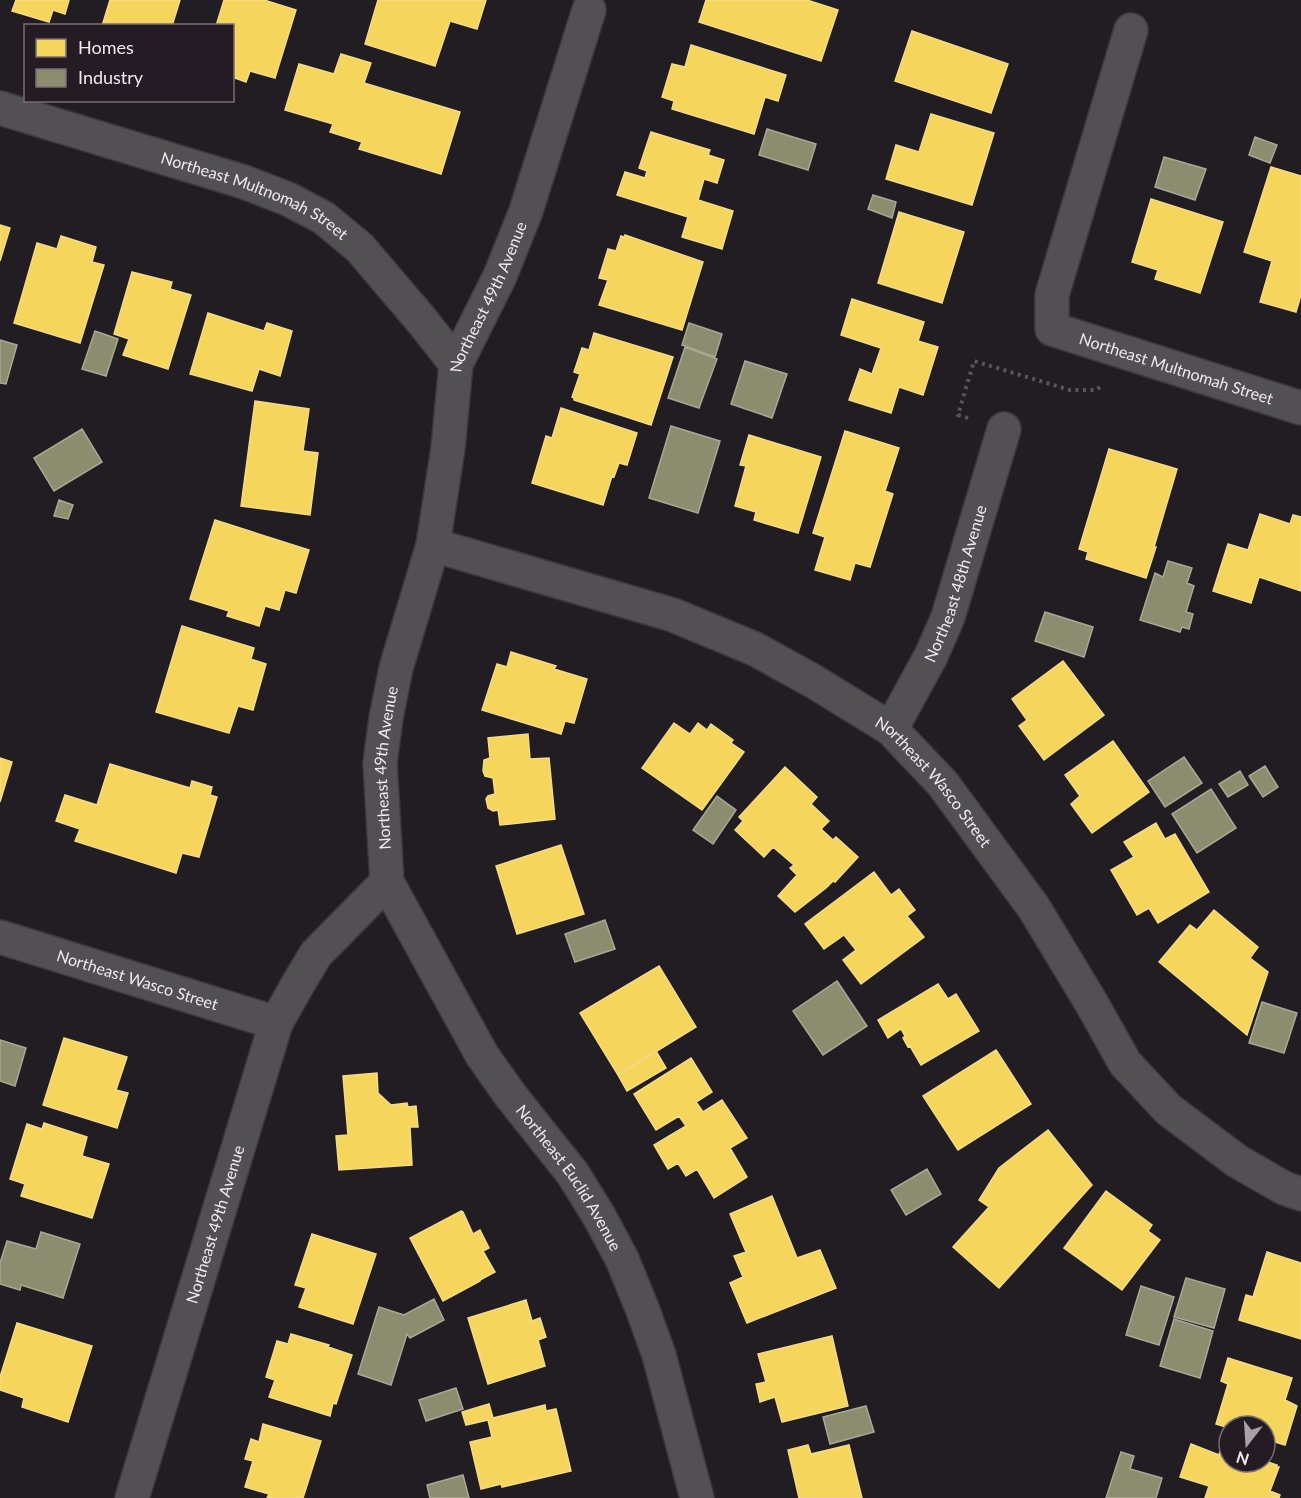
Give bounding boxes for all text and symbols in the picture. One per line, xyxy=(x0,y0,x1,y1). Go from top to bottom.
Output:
legend xyxy=(24,24,234,102)
text: Homes xyxy=(78,36,134,58)
text: Industry xyxy=(78,66,144,88)
street label: Northeast Multnomah Street xyxy=(159,147,352,243)
street label: Northeast 49th Avenue xyxy=(445,218,530,373)
street label: Northeast Multnomah Street xyxy=(1077,328,1276,408)
street label: Northeast 48th Avenue xyxy=(920,502,990,665)
street label: Northeast 49th Avenue xyxy=(370,684,401,850)
street label: Northeast Wasco Street xyxy=(872,712,996,851)
street label: Northeast Wasco Street xyxy=(55,945,221,1013)
street label: Northeast Euclid Avenue xyxy=(512,1101,626,1254)
street label: Northeast 49th Avenue xyxy=(182,1143,247,1306)
north arrow xyxy=(1217,1414,1277,1474)
text: N xyxy=(1234,1448,1251,1470)

